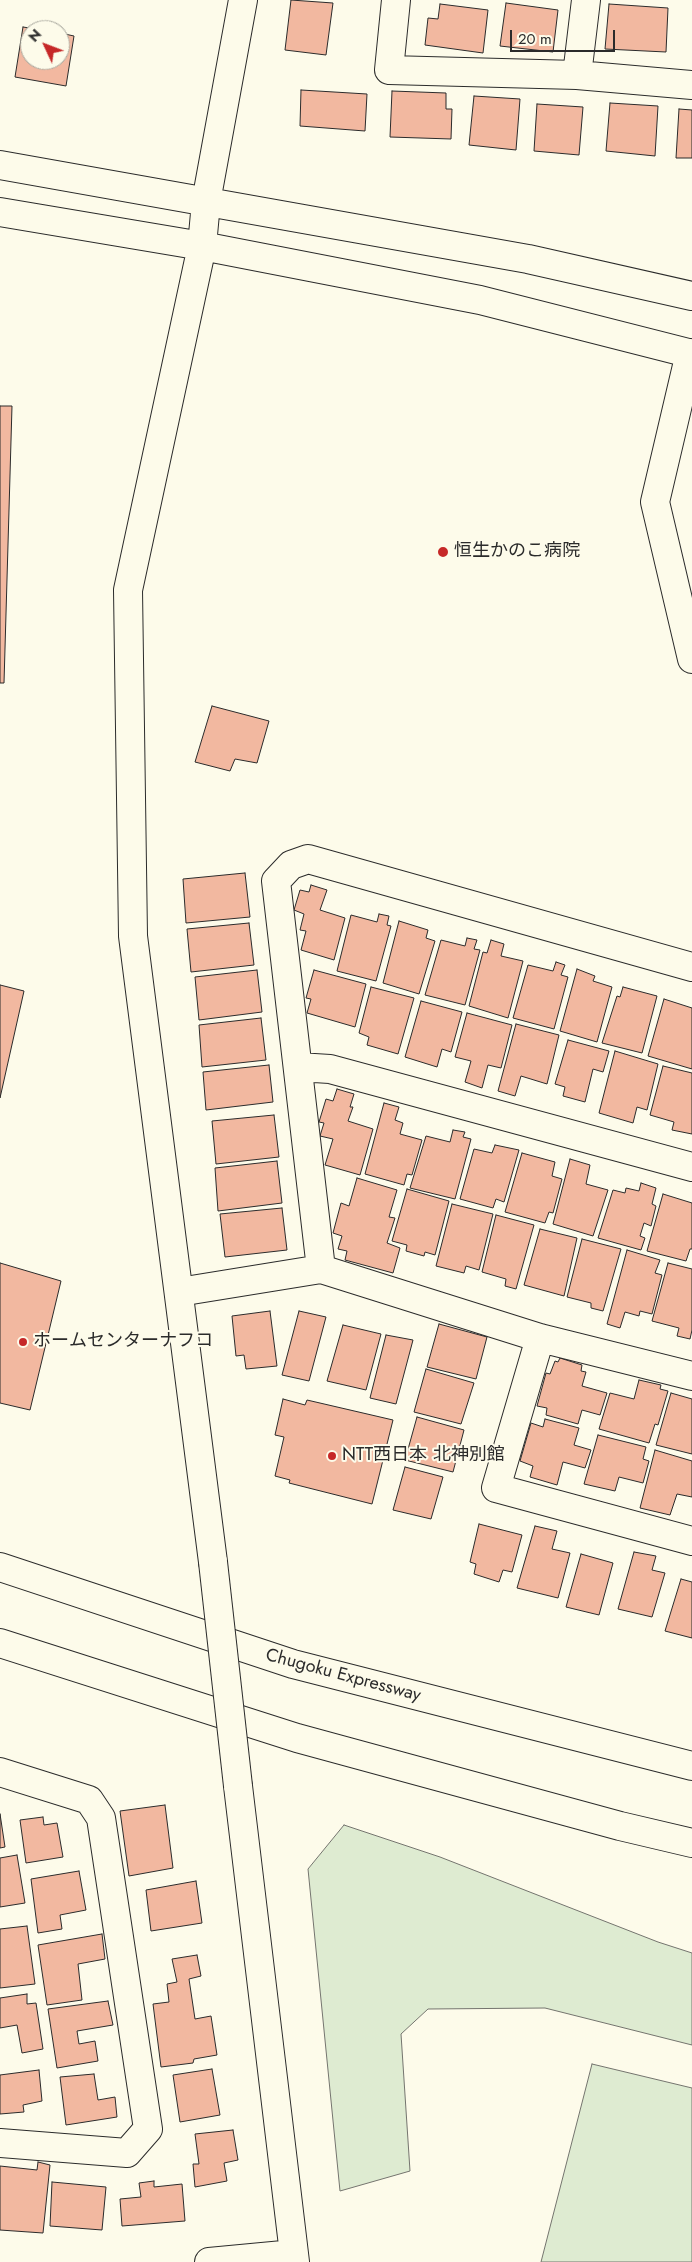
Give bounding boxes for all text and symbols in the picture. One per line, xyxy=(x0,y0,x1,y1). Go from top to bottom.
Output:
north arrow xyxy=(20,20,70,70)
scale bar xyxy=(512,20,617,52)
text: N xyxy=(24,25,46,46)
text: 20 m xyxy=(518,28,552,50)
place label: 恒生かのこ病院 xyxy=(454,541,580,563)
marker: 恒生かのこ病院 xyxy=(436,545,450,559)
place label: ホームセンターナフコ xyxy=(33,1331,213,1353)
marker: ホームセンターナフコ xyxy=(17,1336,29,1348)
place label: NTT西日本 北神別館 xyxy=(342,1445,505,1467)
marker: NTT西日本 北神別館 xyxy=(326,1450,338,1462)
street label: Chugoku Expressway xyxy=(263,1645,423,1707)

